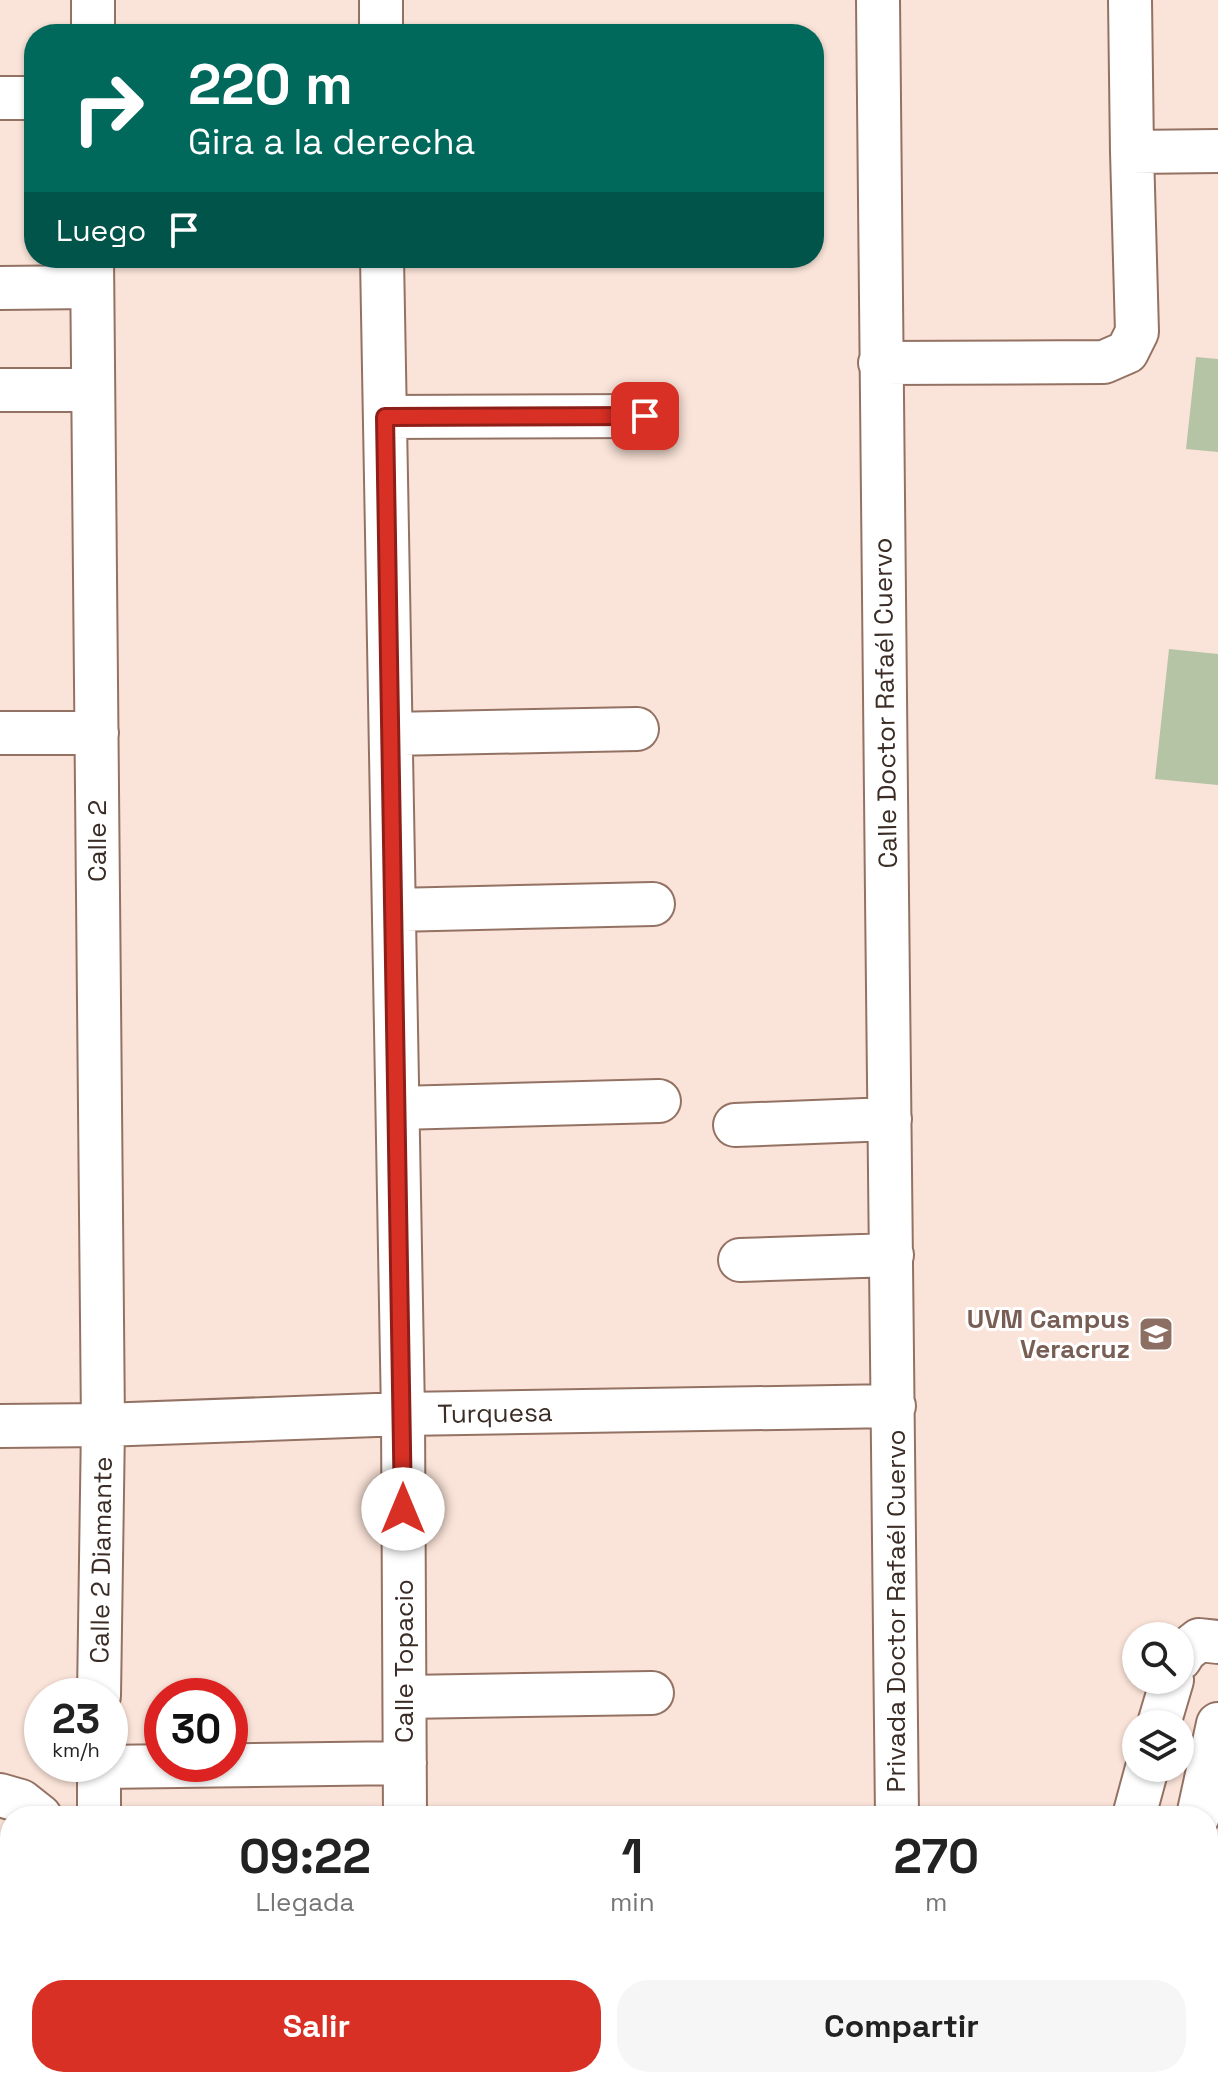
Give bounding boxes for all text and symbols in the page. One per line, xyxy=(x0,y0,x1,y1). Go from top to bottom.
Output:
text: 220 m xyxy=(188,49,353,120)
icon: right xyxy=(56,56,160,160)
text: Gira a la derecha xyxy=(188,119,475,165)
icon: arrive xyxy=(162,208,206,252)
text: Luego xyxy=(56,211,146,250)
pin xyxy=(611,382,679,450)
icon: arrive xyxy=(623,394,667,438)
street label: Calle Doctor Rafaél Cuervo xyxy=(865,537,905,869)
street label: Calle 2 xyxy=(80,800,114,882)
place label: UVM Campus Veracruz xyxy=(967,1302,1130,1366)
school or university icon: UVM Campus Veracruz xyxy=(1137,1315,1175,1353)
street label: Turquesa xyxy=(437,1395,553,1431)
street label: Privada Doctor Rafaél Cuervo xyxy=(879,1430,913,1792)
street label: Calle 2 Diamante xyxy=(82,1456,120,1664)
position arrow xyxy=(361,1467,445,1551)
street label: Calle Topacio xyxy=(387,1579,421,1743)
map controls xyxy=(1122,1622,1194,1782)
button: search xyxy=(1122,1622,1194,1694)
speed limit sign: 30 xyxy=(144,1678,248,1782)
text: 23 xyxy=(52,1694,100,1745)
button: layers xyxy=(1122,1710,1194,1782)
text: km/h xyxy=(52,1737,100,1763)
text: 09:22 xyxy=(239,1826,371,1887)
text: 1 xyxy=(621,1826,643,1887)
text: 270 xyxy=(894,1826,979,1887)
text: Llegada xyxy=(255,1885,354,1919)
text: min xyxy=(610,1885,655,1919)
text: m xyxy=(925,1885,947,1919)
button: Salir xyxy=(32,1980,601,2072)
button: Compartir xyxy=(617,1980,1186,2072)

